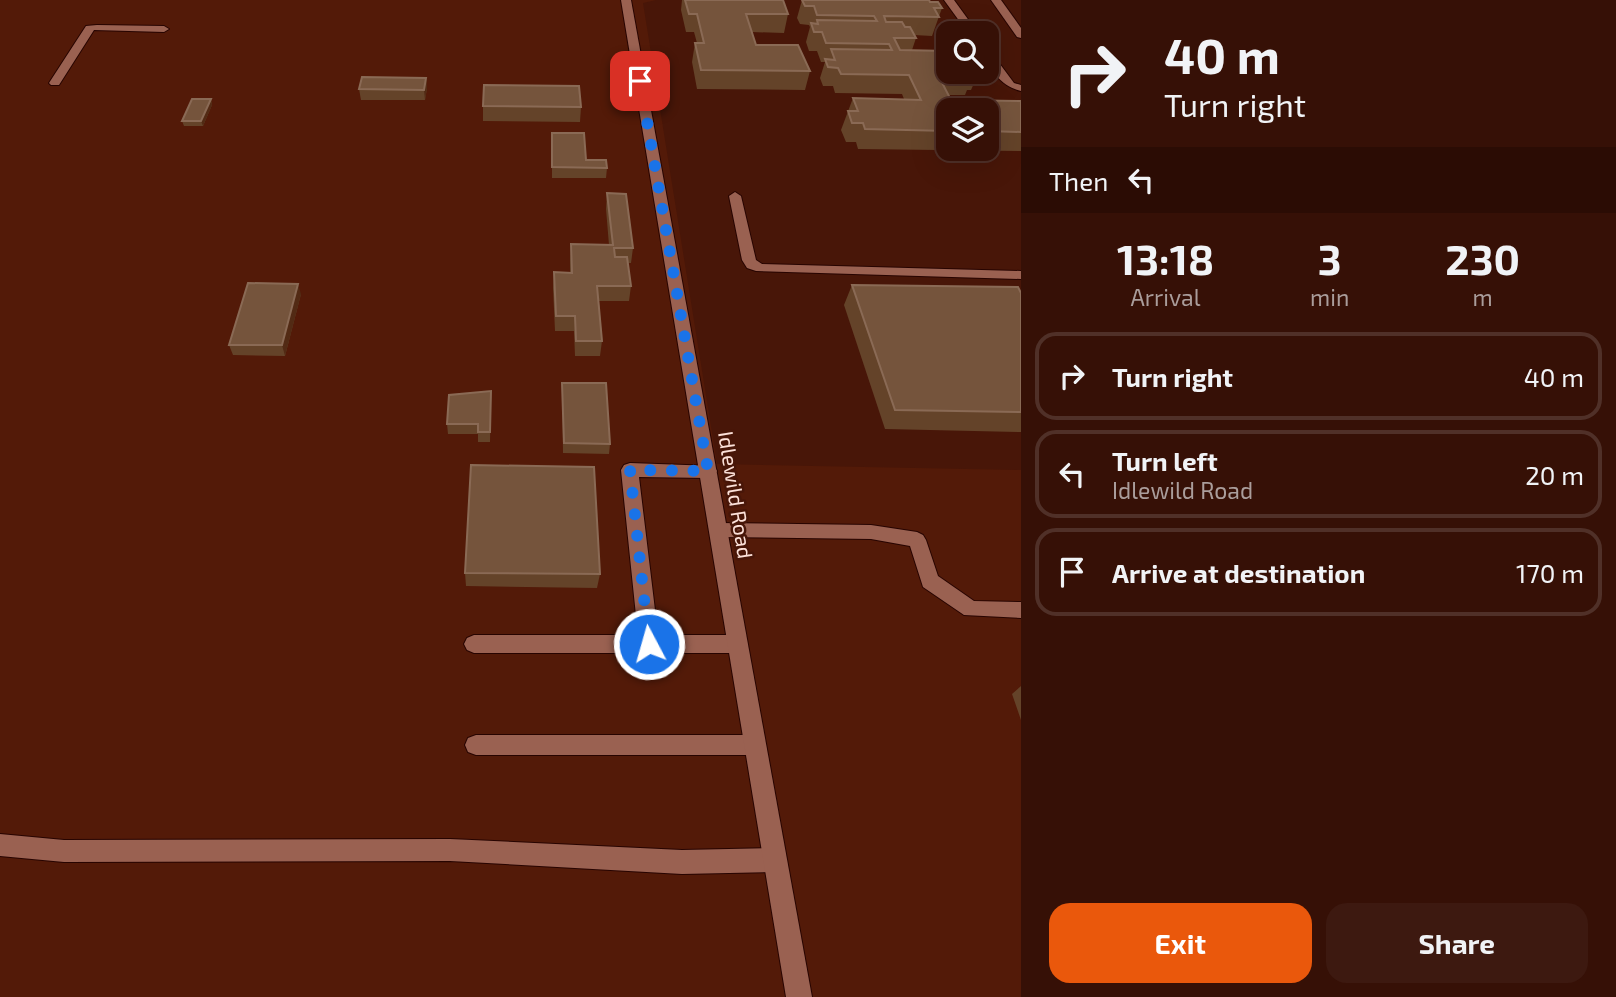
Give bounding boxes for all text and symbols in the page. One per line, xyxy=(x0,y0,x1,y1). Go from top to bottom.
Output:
map controls xyxy=(936,21,999,161)
button: search xyxy=(936,21,999,84)
text: 40 m xyxy=(1164,25,1280,84)
icon: right xyxy=(1049,28,1140,119)
pin xyxy=(610,51,670,111)
icon: arrive xyxy=(621,62,659,100)
text: Turn right xyxy=(1164,85,1306,123)
button: layers xyxy=(936,98,999,161)
icon: left xyxy=(1122,161,1160,199)
text: Then xyxy=(1049,165,1108,196)
text: 13:18 xyxy=(1117,233,1214,283)
text: 3 xyxy=(1318,233,1342,283)
text: 230 xyxy=(1445,233,1520,283)
text: Arrival xyxy=(1131,283,1201,311)
text: min xyxy=(1310,283,1349,311)
text: m xyxy=(1473,283,1493,311)
icon: right xyxy=(1053,357,1091,395)
text: Turn right xyxy=(1112,361,1233,392)
text: 40 m xyxy=(1524,361,1584,392)
street label: Idlewild Road xyxy=(714,429,759,560)
text: Turn left xyxy=(1112,445,1218,476)
icon: left xyxy=(1053,455,1091,493)
text: 20 m xyxy=(1525,459,1584,490)
text: Idlewild Road xyxy=(1112,476,1253,504)
icon: arrive xyxy=(1053,553,1091,591)
text: Arrive at destination xyxy=(1112,557,1365,588)
text: 170 m xyxy=(1516,557,1584,588)
position arrow xyxy=(612,607,686,681)
button: Exit xyxy=(1049,903,1312,983)
button: Share xyxy=(1326,903,1588,983)

